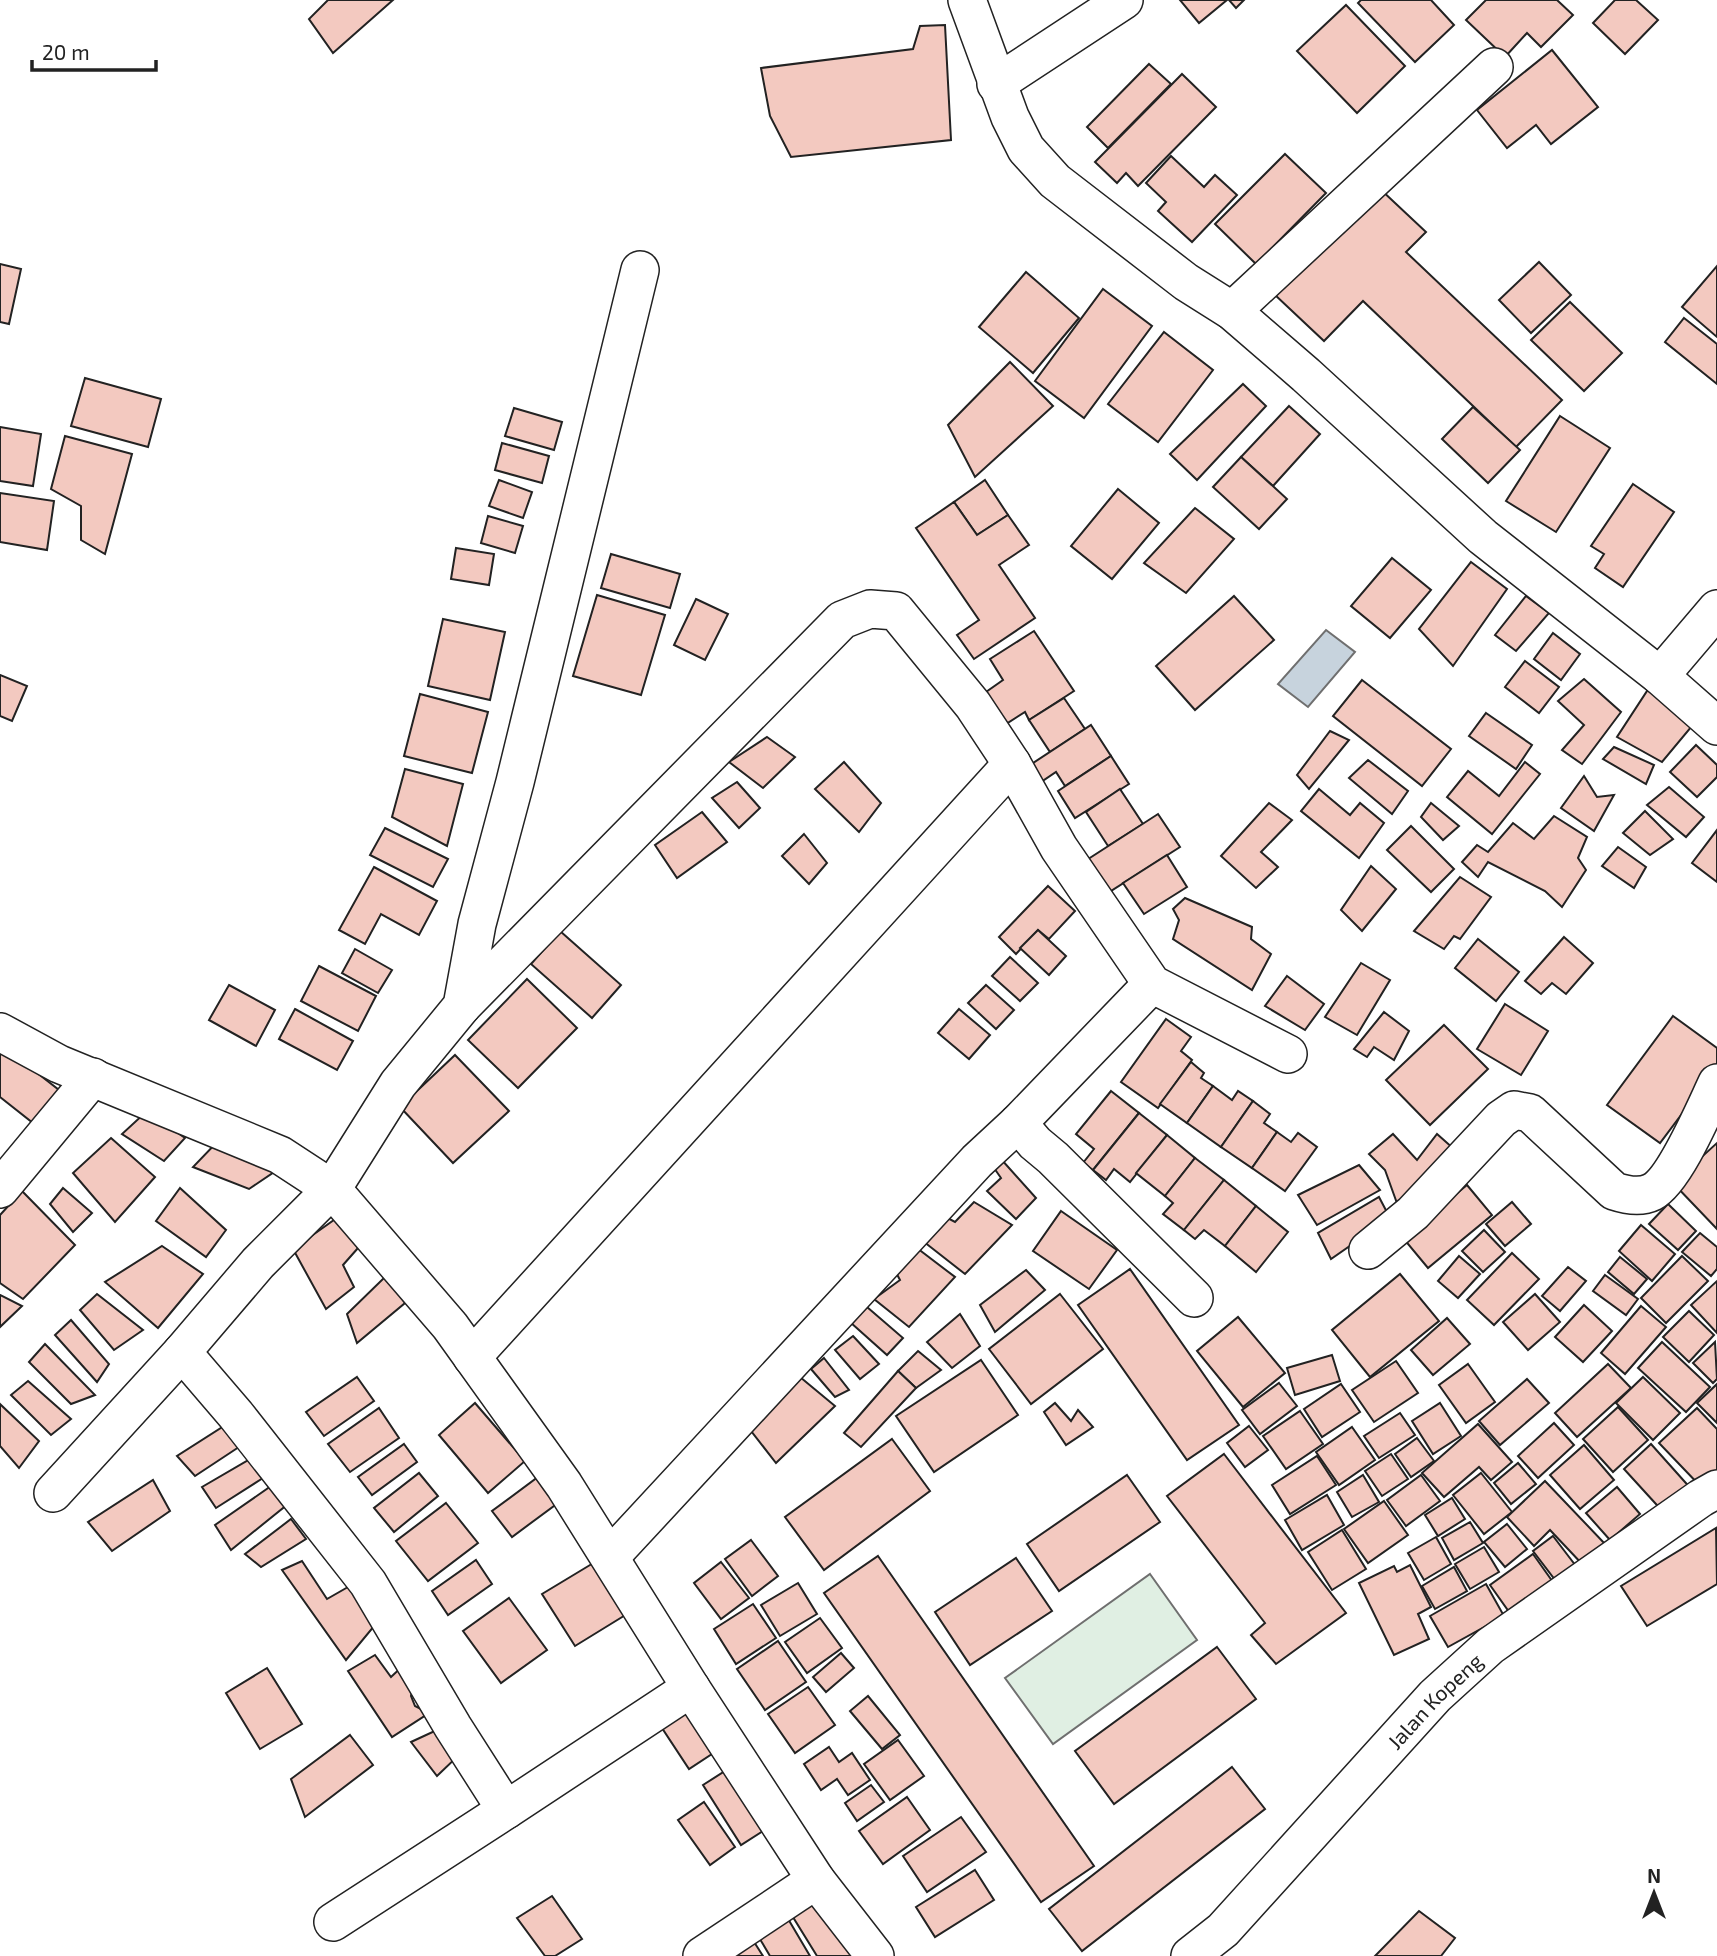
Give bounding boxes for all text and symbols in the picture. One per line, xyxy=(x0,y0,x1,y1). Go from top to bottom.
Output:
scale bar xyxy=(32,28,156,72)
text: 20 m xyxy=(42,39,90,64)
street label: Jalan Kopeng xyxy=(1381,1647,1487,1753)
north arrow xyxy=(1619,1858,1689,1928)
text: N xyxy=(1647,1864,1661,1887)

